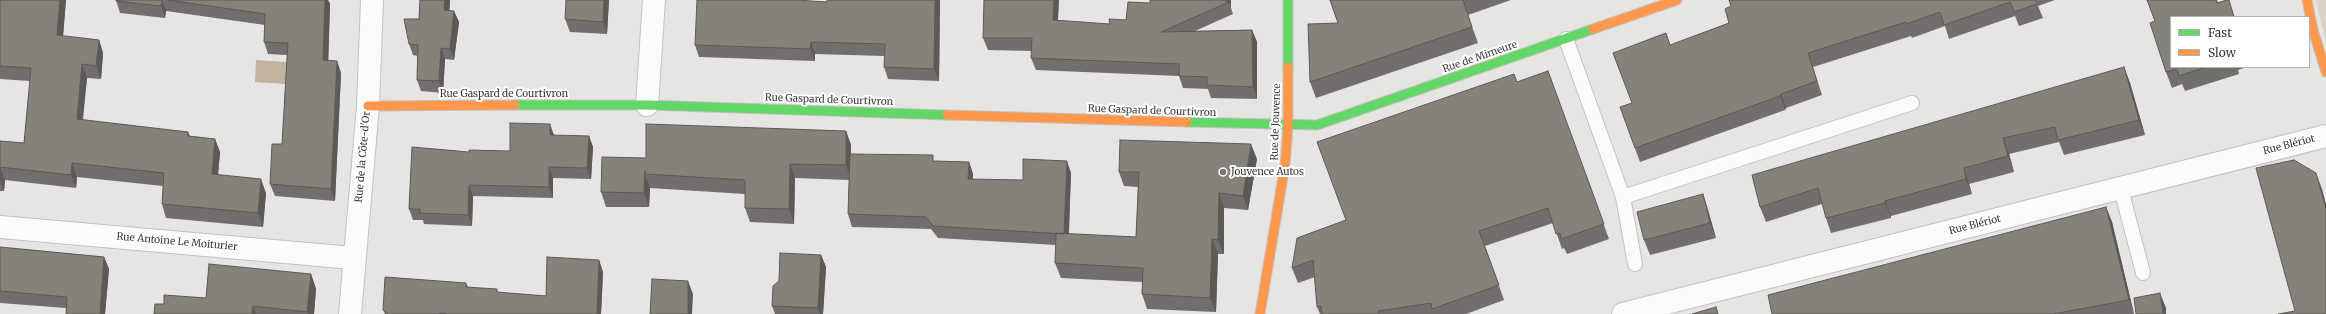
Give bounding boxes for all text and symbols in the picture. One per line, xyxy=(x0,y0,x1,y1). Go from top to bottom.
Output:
legend xyxy=(2170,16,2310,68)
text: Fast xyxy=(2208,25,2232,40)
street label: Rue de Mimeure xyxy=(1441,39,1519,75)
text: Slow xyxy=(2208,45,2236,60)
street label: Rue de Jouvence xyxy=(1269,83,1283,161)
street label: Rue Gaspard de Courtivron xyxy=(440,88,568,100)
street label: Rue Gaspard de Courtivron xyxy=(765,92,893,108)
street label: Rue Gaspard de Courtivron xyxy=(1088,103,1216,119)
street label: Rue de la Côte-d'Or xyxy=(353,111,373,203)
street label: Rue Blériot xyxy=(2262,133,2316,157)
place label: Jouvence Autos xyxy=(1231,166,1304,178)
marker: Jouvence Autos xyxy=(1218,167,1228,177)
street label: Rue Blériot xyxy=(1948,213,2002,237)
street label: Rue Antoine Le Moiturier xyxy=(116,231,238,253)

